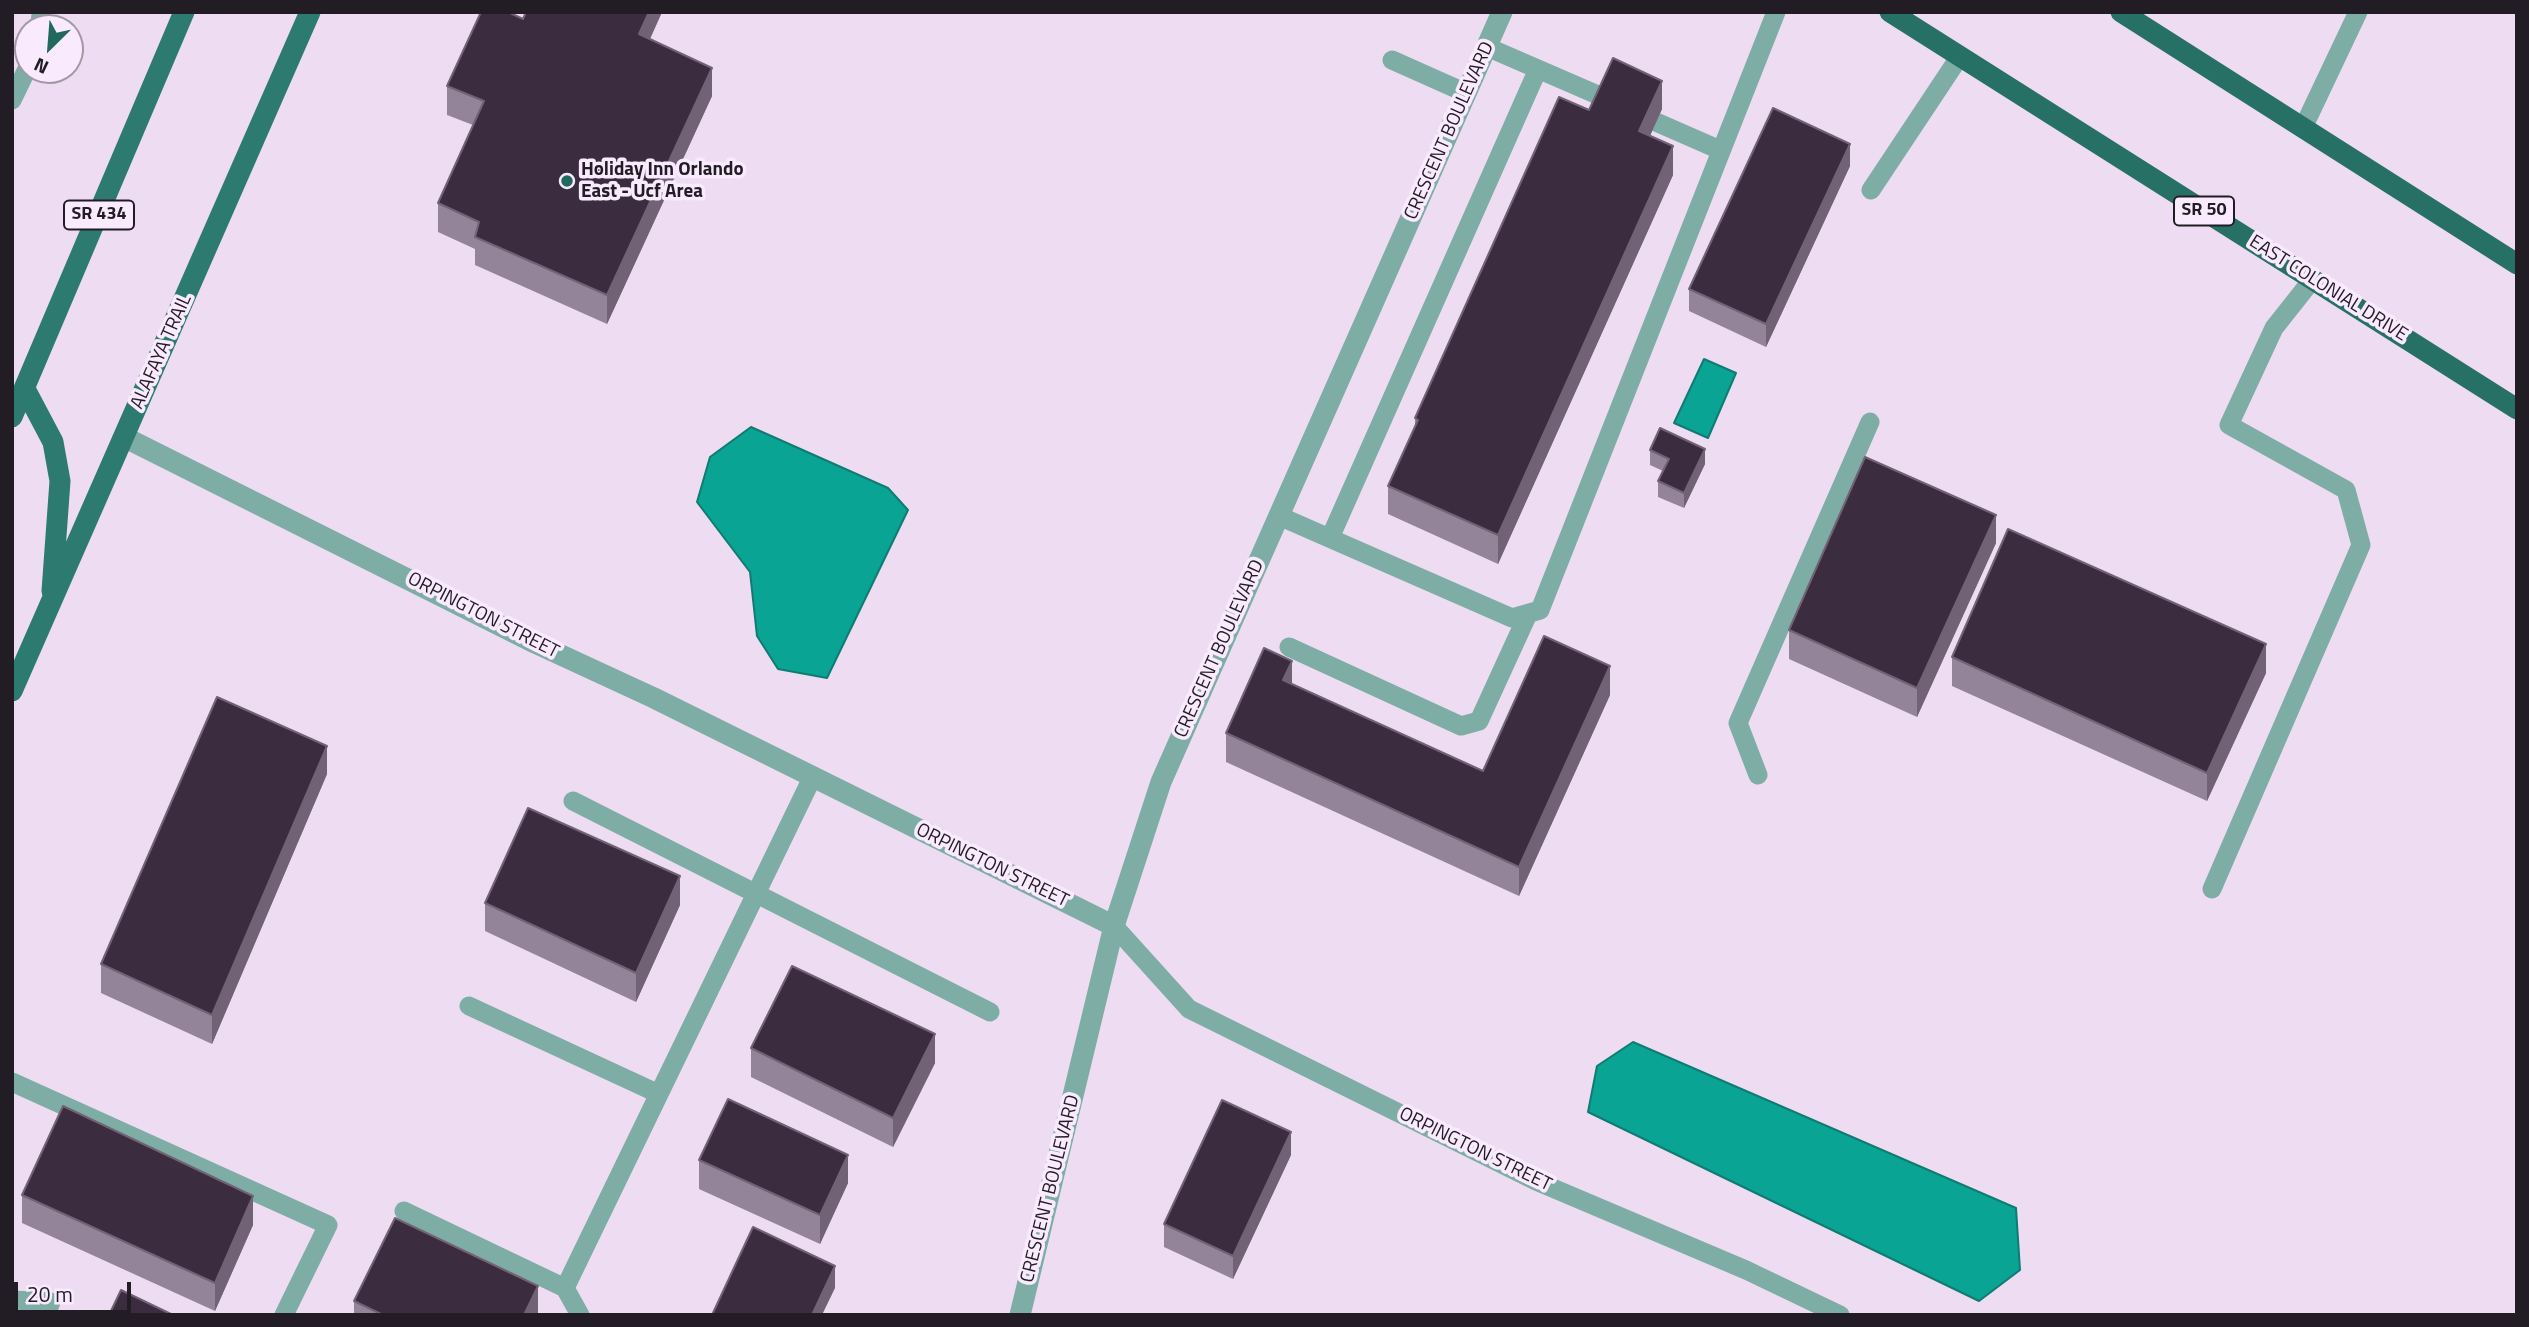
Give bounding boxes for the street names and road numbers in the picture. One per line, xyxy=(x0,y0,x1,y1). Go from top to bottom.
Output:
street label: CRESCENT BOULEVARD xyxy=(1400,38,1500,224)
road number: SR 50 xyxy=(2174,196,2234,226)
road number: SR 434 xyxy=(64,200,134,230)
street label: EAST COLONIAL DRIVE xyxy=(2245,231,2411,347)
street label: ALAFAYA TRAIL xyxy=(127,291,197,413)
street label: CRESCENT BOULEVARD xyxy=(1170,556,1270,742)
street label: ORPINGTON STREET xyxy=(403,568,563,664)
street label: ORPINGTON STREET xyxy=(912,819,1072,913)
street label: CRESCENT BOULEVARD xyxy=(1017,1093,1085,1285)
street label: ORPINGTON STREET xyxy=(1395,1103,1555,1197)

